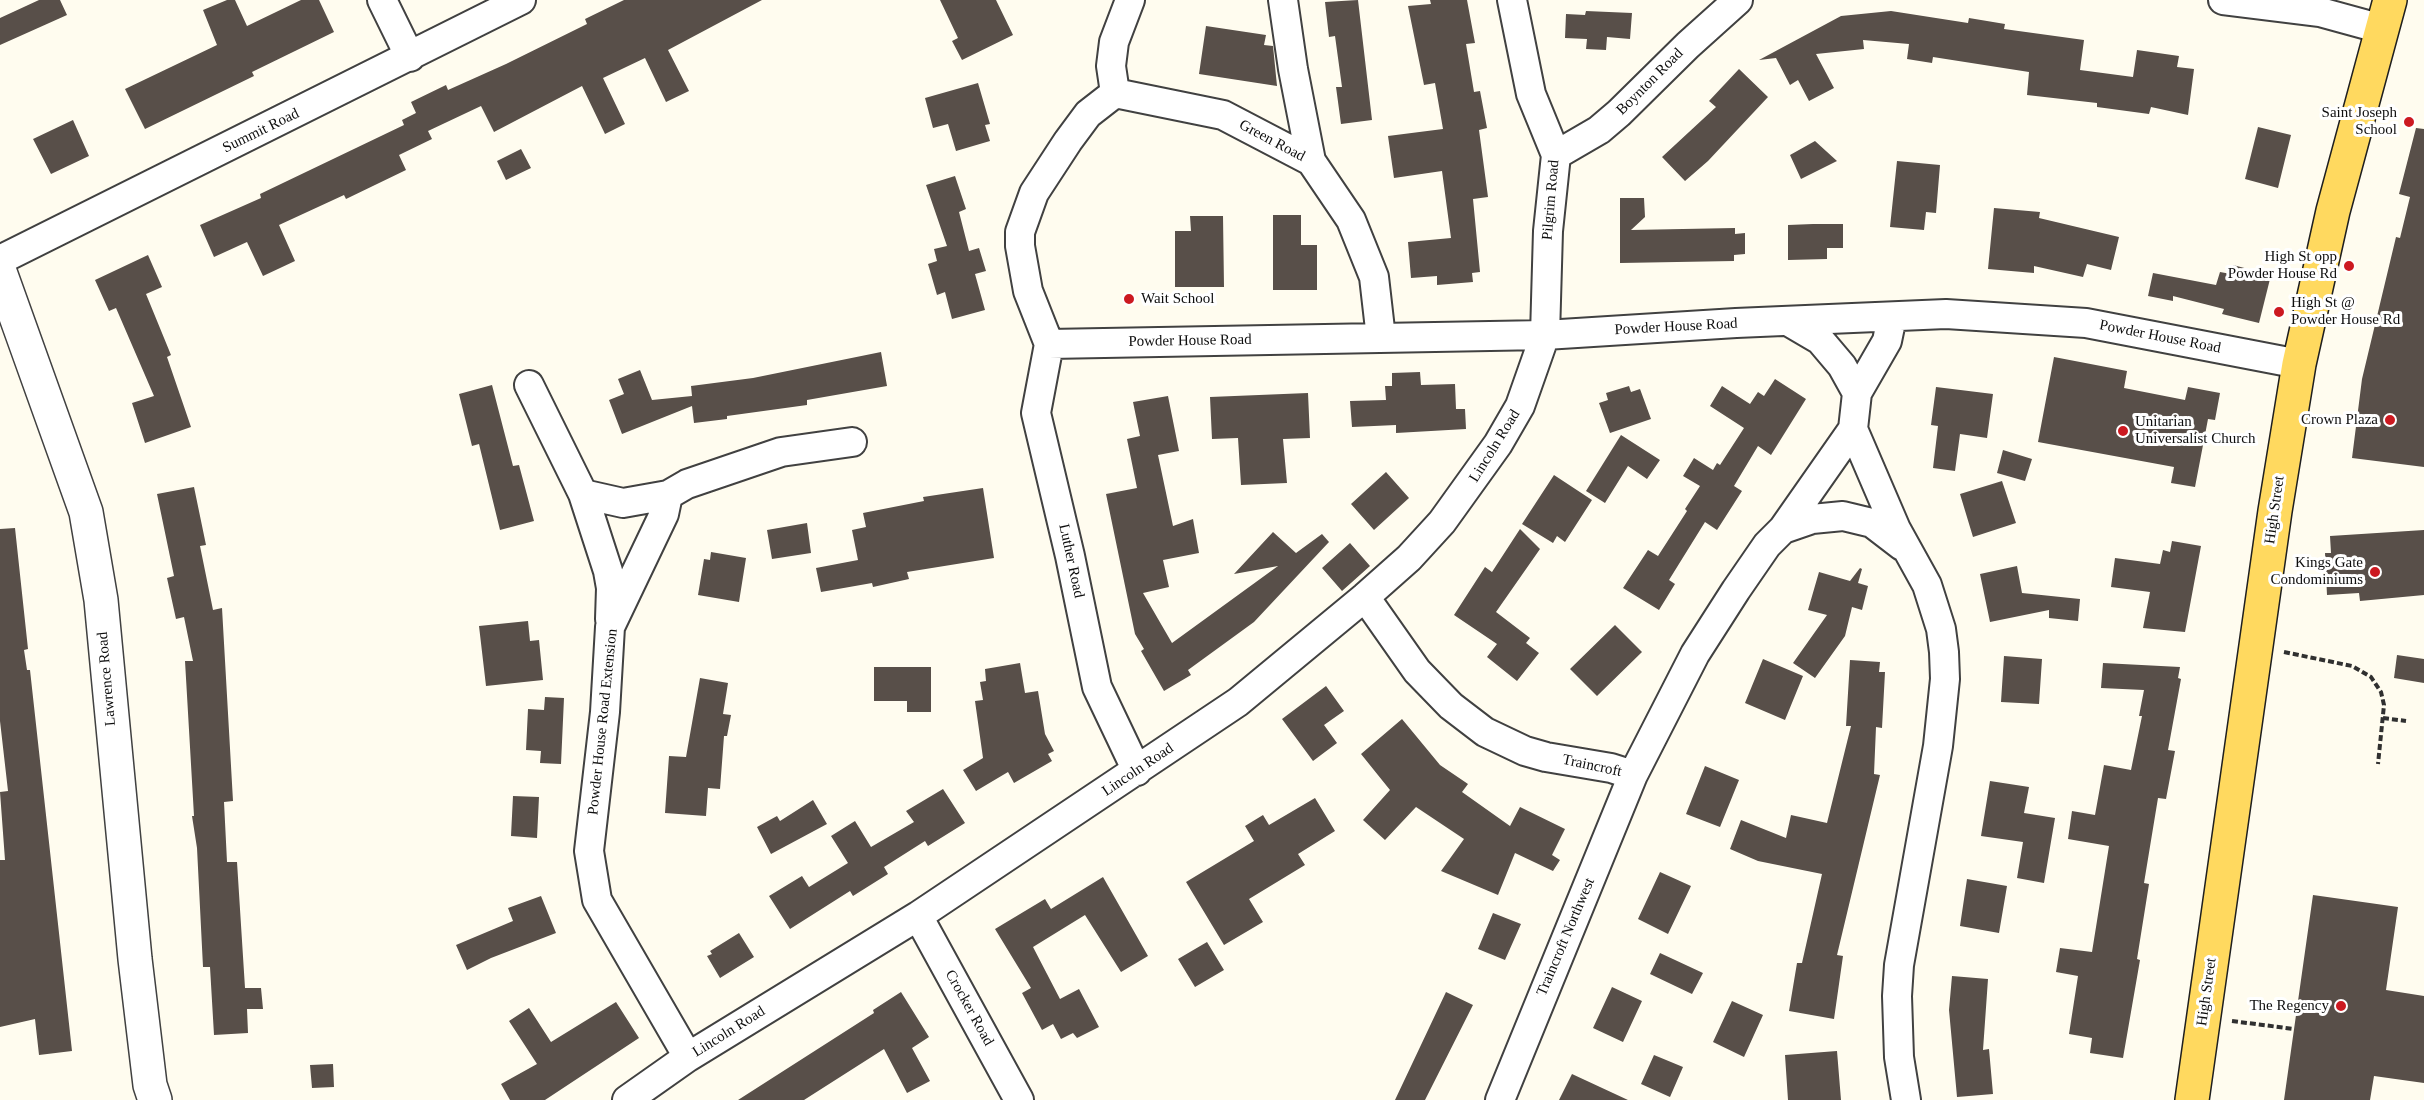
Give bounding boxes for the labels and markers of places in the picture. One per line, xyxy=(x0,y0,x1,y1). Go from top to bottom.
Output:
place label: Saint Joseph School xyxy=(2322,104,2397,139)
marker: Saint Joseph School xyxy=(2402,115,2416,129)
place label: High St opp Powder House Rd xyxy=(2228,248,2337,283)
marker: High St opp Powder House Rd xyxy=(2342,259,2356,273)
place label: Wait School xyxy=(1141,290,1214,308)
marker: Wait School xyxy=(1122,292,1136,306)
place label: High St @ Powder House Rd xyxy=(2291,294,2400,329)
marker: High St @ Powder House Rd xyxy=(2272,305,2286,319)
place label: Crown Plaza xyxy=(2301,411,2378,429)
place label: Unitarian Universalist Church xyxy=(2135,413,2255,448)
marker: Crown Plaza xyxy=(2383,413,2397,427)
marker: Unitarian Universalist Church xyxy=(2116,424,2130,438)
place label: Kings Gate Condominiums xyxy=(2270,554,2363,589)
marker: Kings Gate Condominiums xyxy=(2368,565,2382,579)
place label: The Regency xyxy=(2249,997,2329,1015)
marker: The Regency xyxy=(2334,999,2348,1013)

